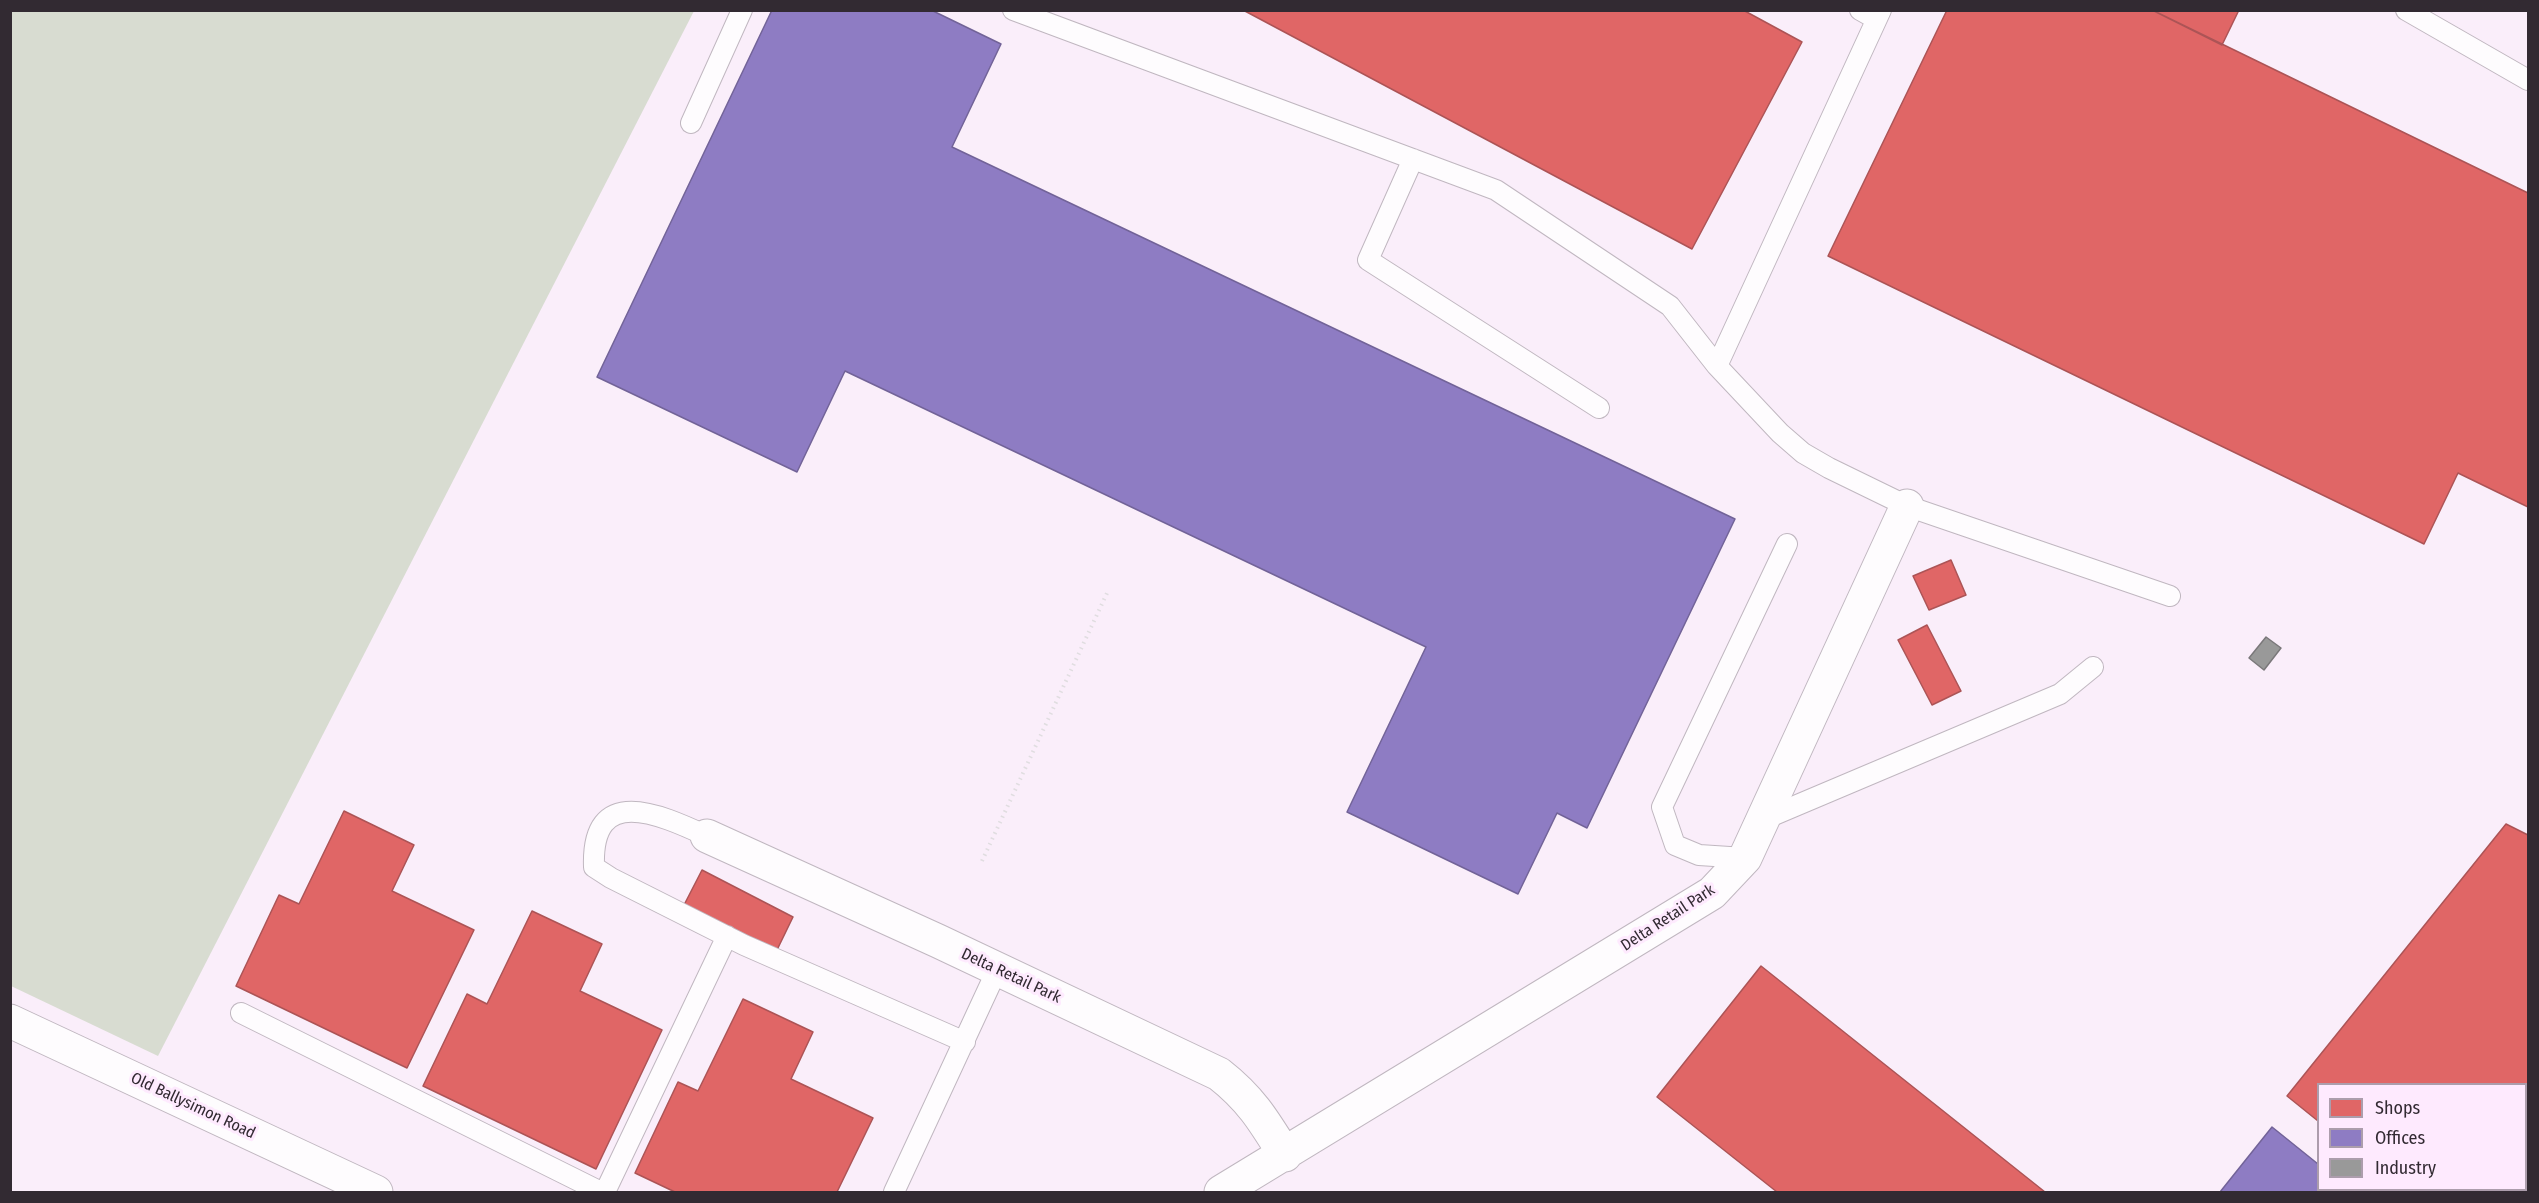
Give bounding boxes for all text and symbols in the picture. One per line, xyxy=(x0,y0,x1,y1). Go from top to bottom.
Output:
street label: Delta Retail Park xyxy=(1618,881,1718,955)
street label: Delta Retail Park xyxy=(958,944,1064,1008)
street label: Old Ballysimon Road xyxy=(128,1069,258,1143)
legend xyxy=(2317,1083,2527,1191)
text: Shops xyxy=(2375,1097,2420,1119)
text: Offices xyxy=(2375,1127,2425,1149)
text: Industry xyxy=(2375,1157,2436,1179)

